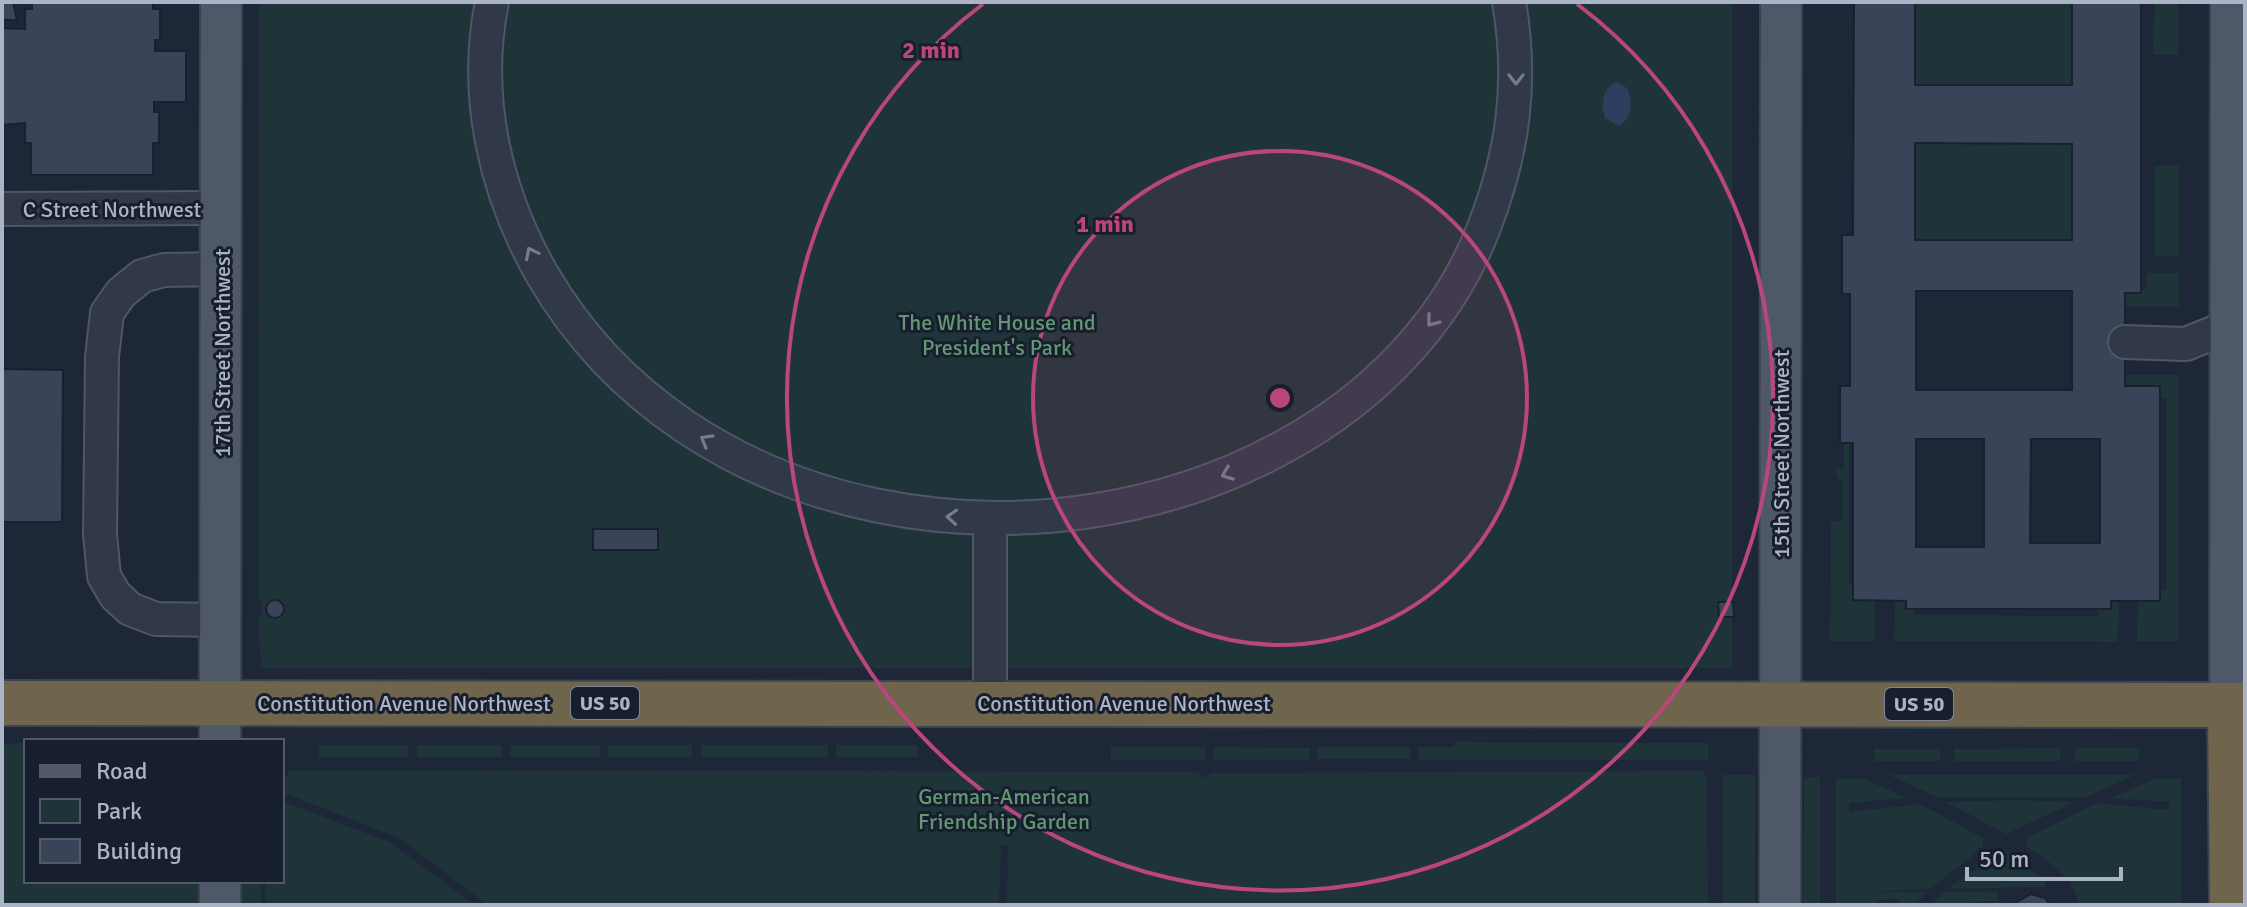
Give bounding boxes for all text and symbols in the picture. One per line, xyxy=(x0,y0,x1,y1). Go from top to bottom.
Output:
text: 2 min xyxy=(902,35,960,65)
one-way arrow xyxy=(1507,73,1525,86)
street label: C Street Northwest xyxy=(23,196,202,223)
text: 1 min xyxy=(1076,209,1134,239)
one-way arrow xyxy=(525,247,540,262)
street label: 17th Street Northwest xyxy=(209,248,236,457)
park label: The White House and President's Park xyxy=(898,309,1096,361)
one-way arrow xyxy=(1428,312,1442,327)
street label: 15th Street Northwest xyxy=(1768,349,1795,558)
centre of rings xyxy=(1266,384,1294,412)
one-way arrow xyxy=(700,434,715,450)
one-way arrow xyxy=(1221,464,1235,481)
one-way arrow xyxy=(945,509,958,526)
road number: US 50 xyxy=(571,687,639,719)
road number: US 50 xyxy=(1885,688,1953,720)
street label: Constitution Avenue Northwest xyxy=(257,690,551,717)
street label: Constitution Avenue Northwest xyxy=(977,690,1271,717)
legend xyxy=(24,739,284,883)
text: Road xyxy=(96,756,147,786)
park label: German-American Friendship Garden xyxy=(918,783,1090,835)
text: Park xyxy=(96,796,142,826)
scale bar xyxy=(1967,831,2121,881)
text: Building xyxy=(96,836,182,866)
text: 50 m xyxy=(1979,844,2029,874)

